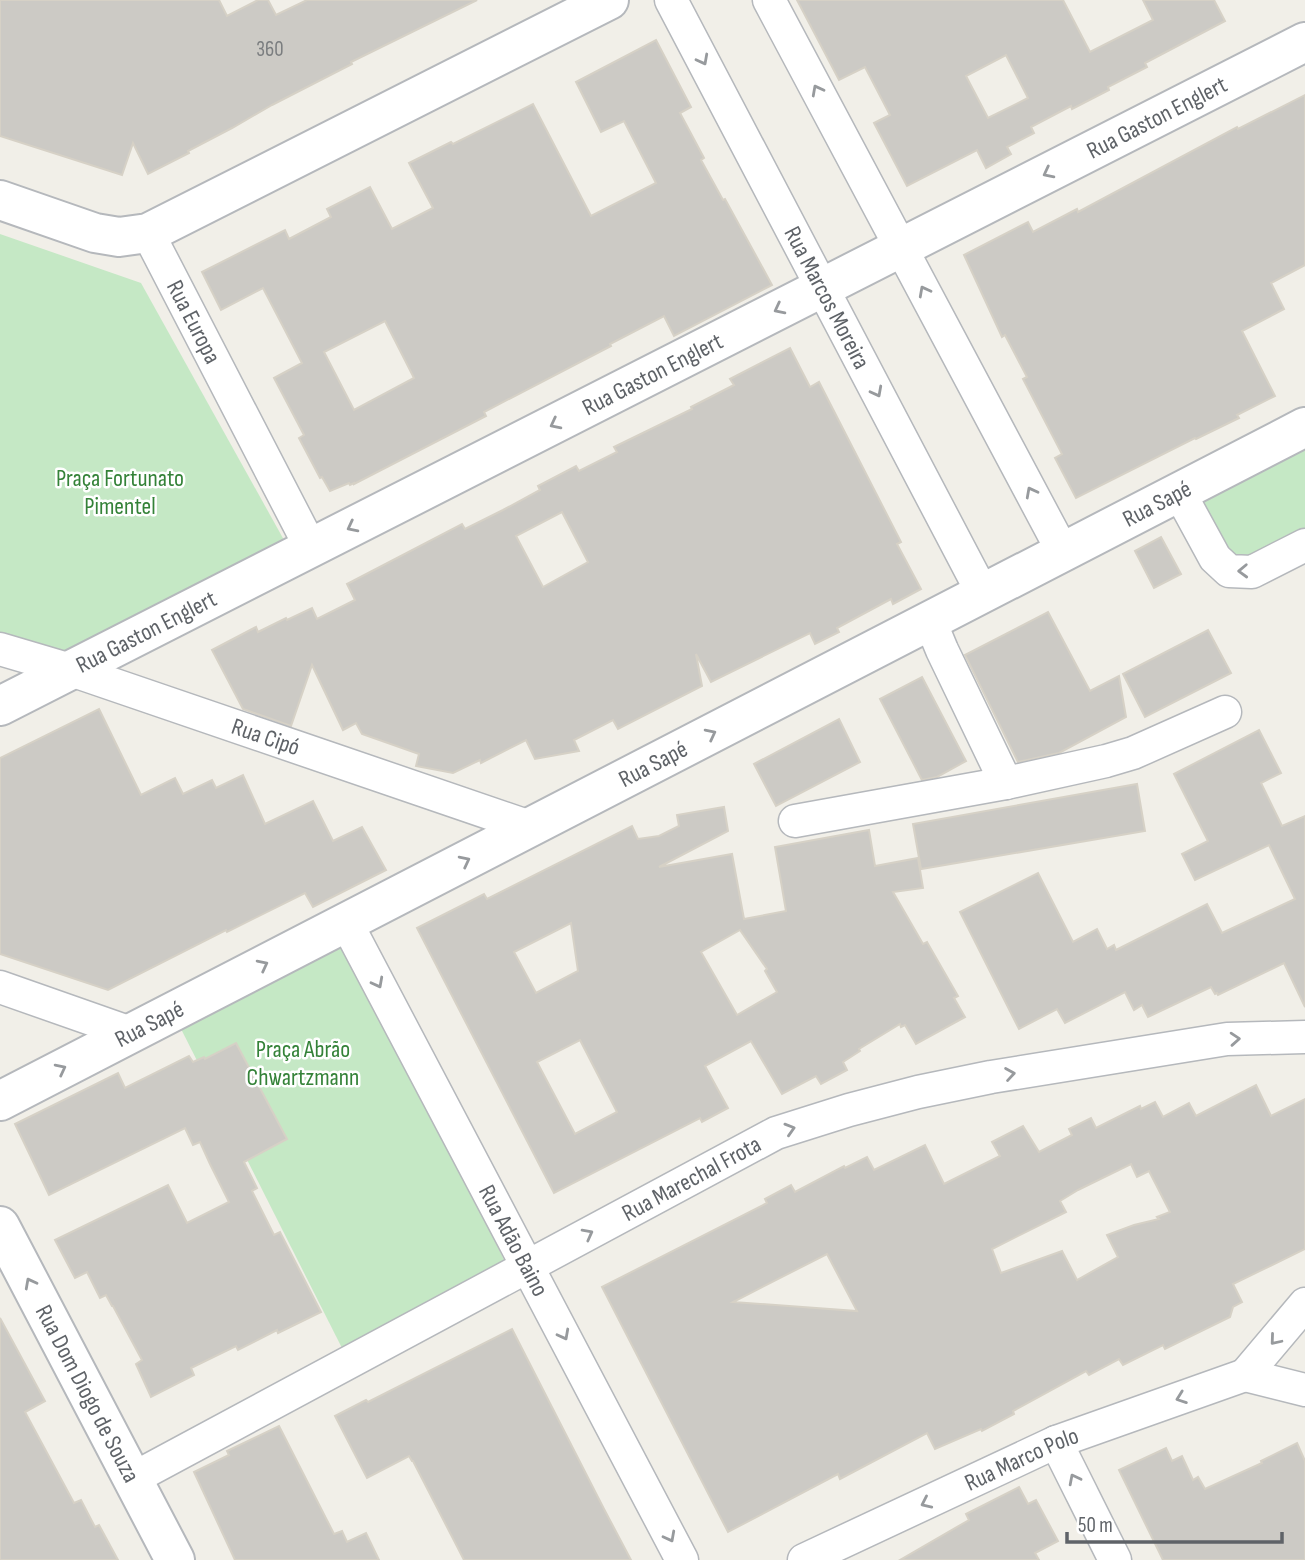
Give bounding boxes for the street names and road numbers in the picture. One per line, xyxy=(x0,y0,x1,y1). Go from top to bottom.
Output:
street label: Rua Gaston Englert xyxy=(1082,70,1232,165)
street label: Rua Marcos Moreira xyxy=(778,221,877,374)
street label: Rua Europa xyxy=(160,275,227,368)
street label: Rua Gaston Englert xyxy=(577,326,727,422)
street label: Rua Sapé xyxy=(1118,474,1196,533)
street label: Rua Gaston Englert xyxy=(71,584,221,679)
street label: Rua Cipó xyxy=(228,712,304,762)
street label: Rua Sapé xyxy=(614,734,692,793)
street label: Rua Sapé xyxy=(110,994,189,1054)
street label: Rua Marechal Frota xyxy=(617,1129,766,1228)
street label: Rua Adão Baino xyxy=(473,1180,555,1301)
street label: Rua Dom Diogo de Souza xyxy=(29,1300,146,1487)
street label: Rua Marco Polo xyxy=(960,1421,1082,1497)

